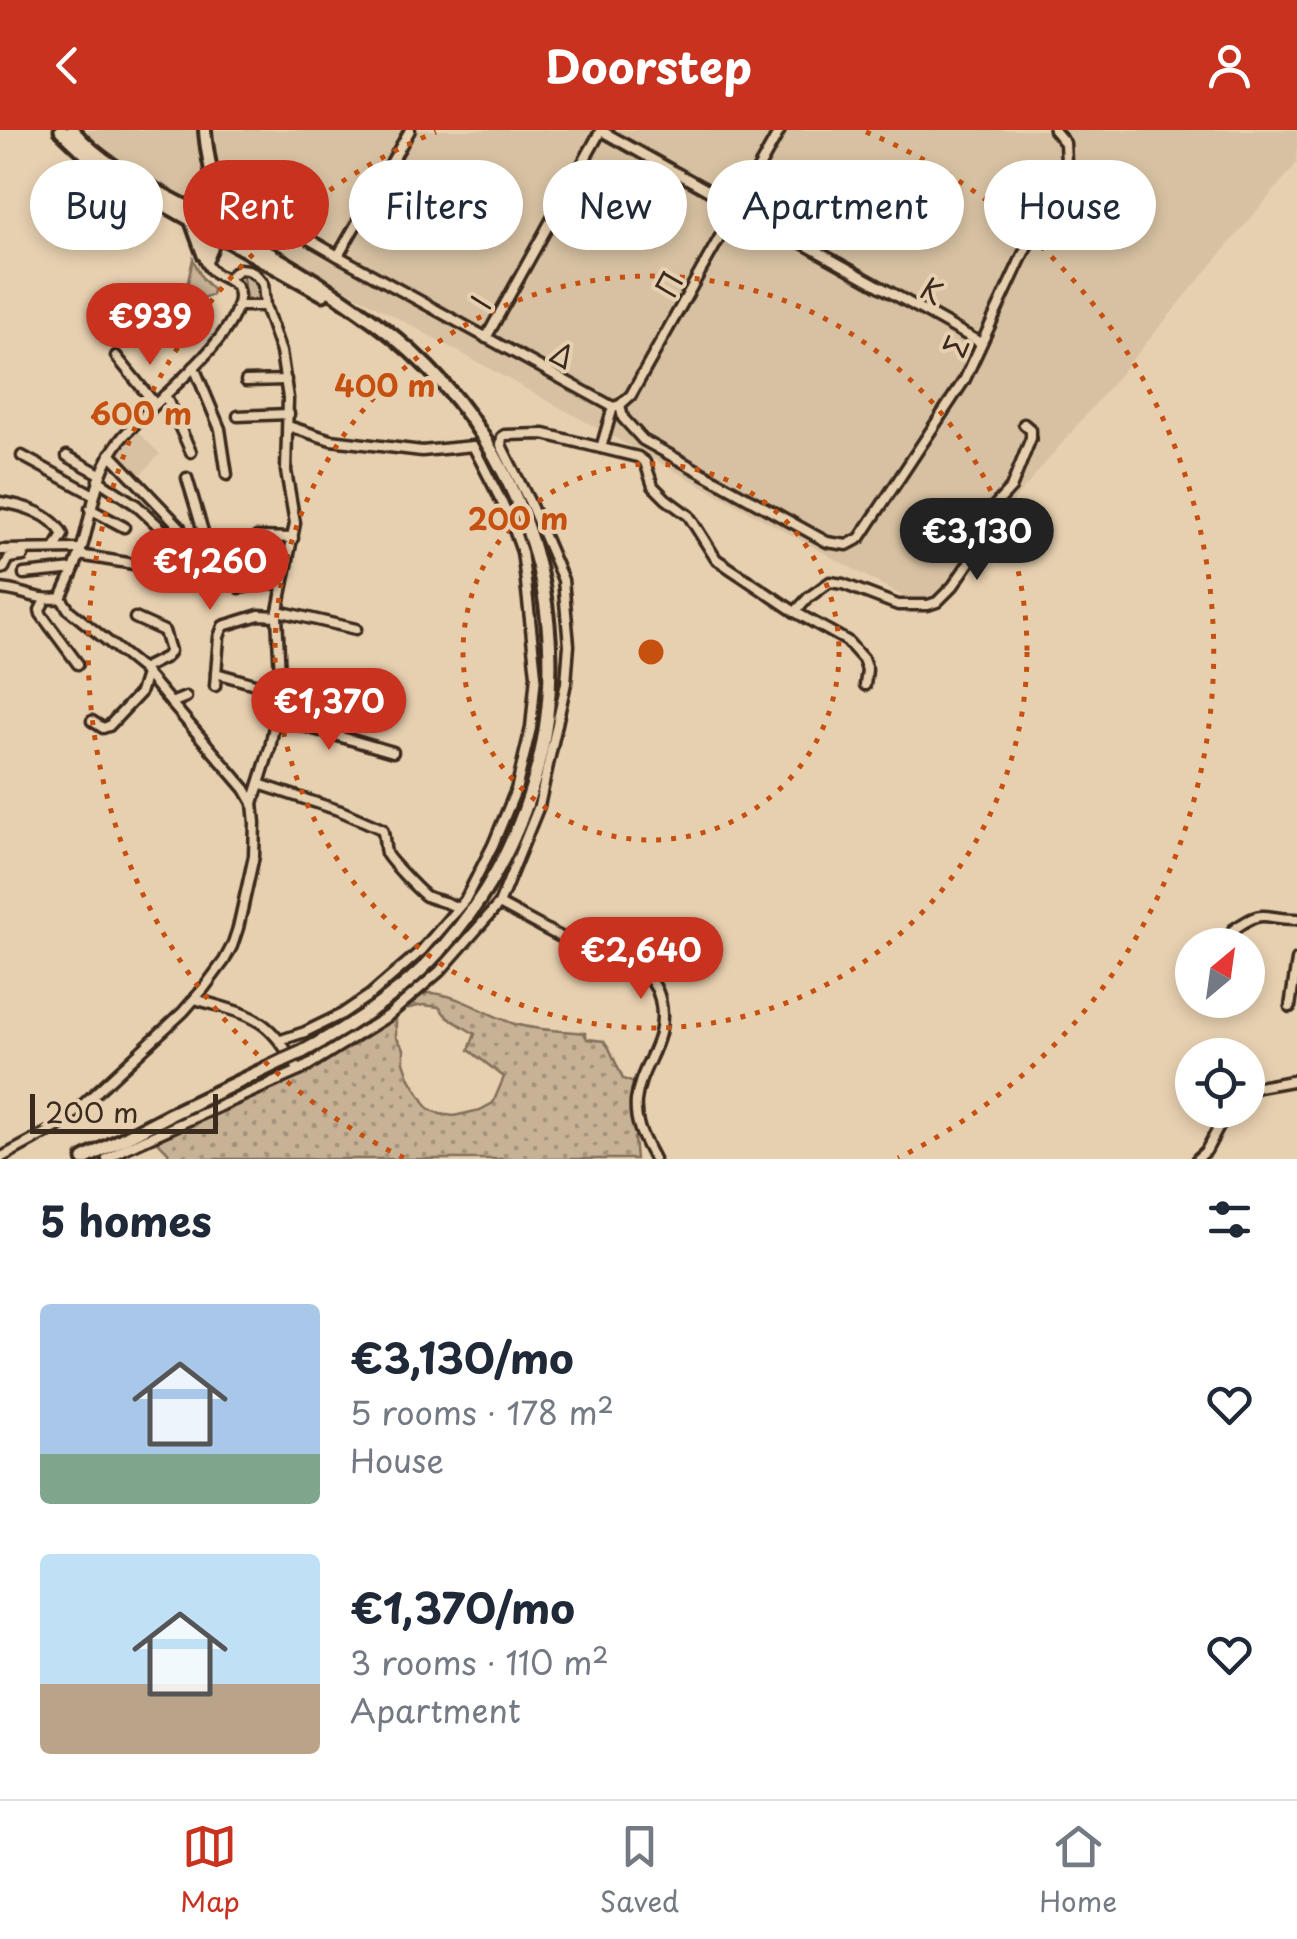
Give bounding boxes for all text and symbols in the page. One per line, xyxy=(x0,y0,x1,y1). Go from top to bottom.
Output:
text: Doorstep xyxy=(545,31,752,99)
icon: back xyxy=(40,38,95,93)
icon: person xyxy=(1202,38,1257,93)
chip: Buy xyxy=(30,160,163,250)
chip: Rent xyxy=(183,160,329,250)
chip: Filters xyxy=(349,160,523,250)
chip: New xyxy=(543,160,687,250)
chip: Apartment xyxy=(707,160,964,250)
chip: House xyxy=(984,160,1156,250)
street label: Π xyxy=(643,263,693,305)
street label: Κ xyxy=(913,265,953,315)
pin: €939 xyxy=(91,283,209,368)
street label: Ι xyxy=(458,287,502,317)
text: €939 xyxy=(108,291,192,339)
street label: Σ xyxy=(931,328,979,364)
street label: Δ xyxy=(543,329,583,379)
text: 400 m xyxy=(334,362,436,407)
text: 600 m xyxy=(90,390,192,435)
text: 200 m xyxy=(468,495,568,540)
pin: €3,130 xyxy=(896,498,1058,583)
text: €3,130 xyxy=(922,506,1032,554)
pin: €1,260 xyxy=(129,528,291,613)
text: €1,260 xyxy=(153,536,267,584)
centre of rings xyxy=(633,634,669,670)
pin: €1,370 xyxy=(248,668,410,753)
text: €1,370 xyxy=(273,676,385,724)
pin: €2,640 xyxy=(560,917,722,1002)
text: €2,640 xyxy=(580,925,702,973)
north arrow xyxy=(1175,928,1265,1018)
map controls xyxy=(1175,928,1265,1128)
button: locate xyxy=(1175,1038,1265,1128)
scale bar xyxy=(30,1089,218,1134)
text: 200 m xyxy=(45,1090,138,1133)
text: 5 homes xyxy=(40,1188,212,1251)
icon: filters xyxy=(1202,1192,1257,1247)
text: €3,130/mo xyxy=(350,1325,574,1388)
icon: home xyxy=(120,1344,240,1464)
icon: heart xyxy=(1202,1377,1257,1432)
text: 5 rooms · 178 m² xyxy=(350,1388,614,1436)
text: House xyxy=(350,1436,444,1484)
text: €1,370/mo xyxy=(350,1575,575,1638)
icon: home xyxy=(120,1594,240,1714)
icon: heart xyxy=(1202,1627,1257,1682)
text: 3 rooms · 110 m² xyxy=(350,1638,609,1686)
text: Apartment xyxy=(350,1686,521,1734)
tab: Map xyxy=(180,1819,240,1922)
tab: Saved xyxy=(600,1819,679,1922)
tab: Home xyxy=(1039,1819,1117,1922)

